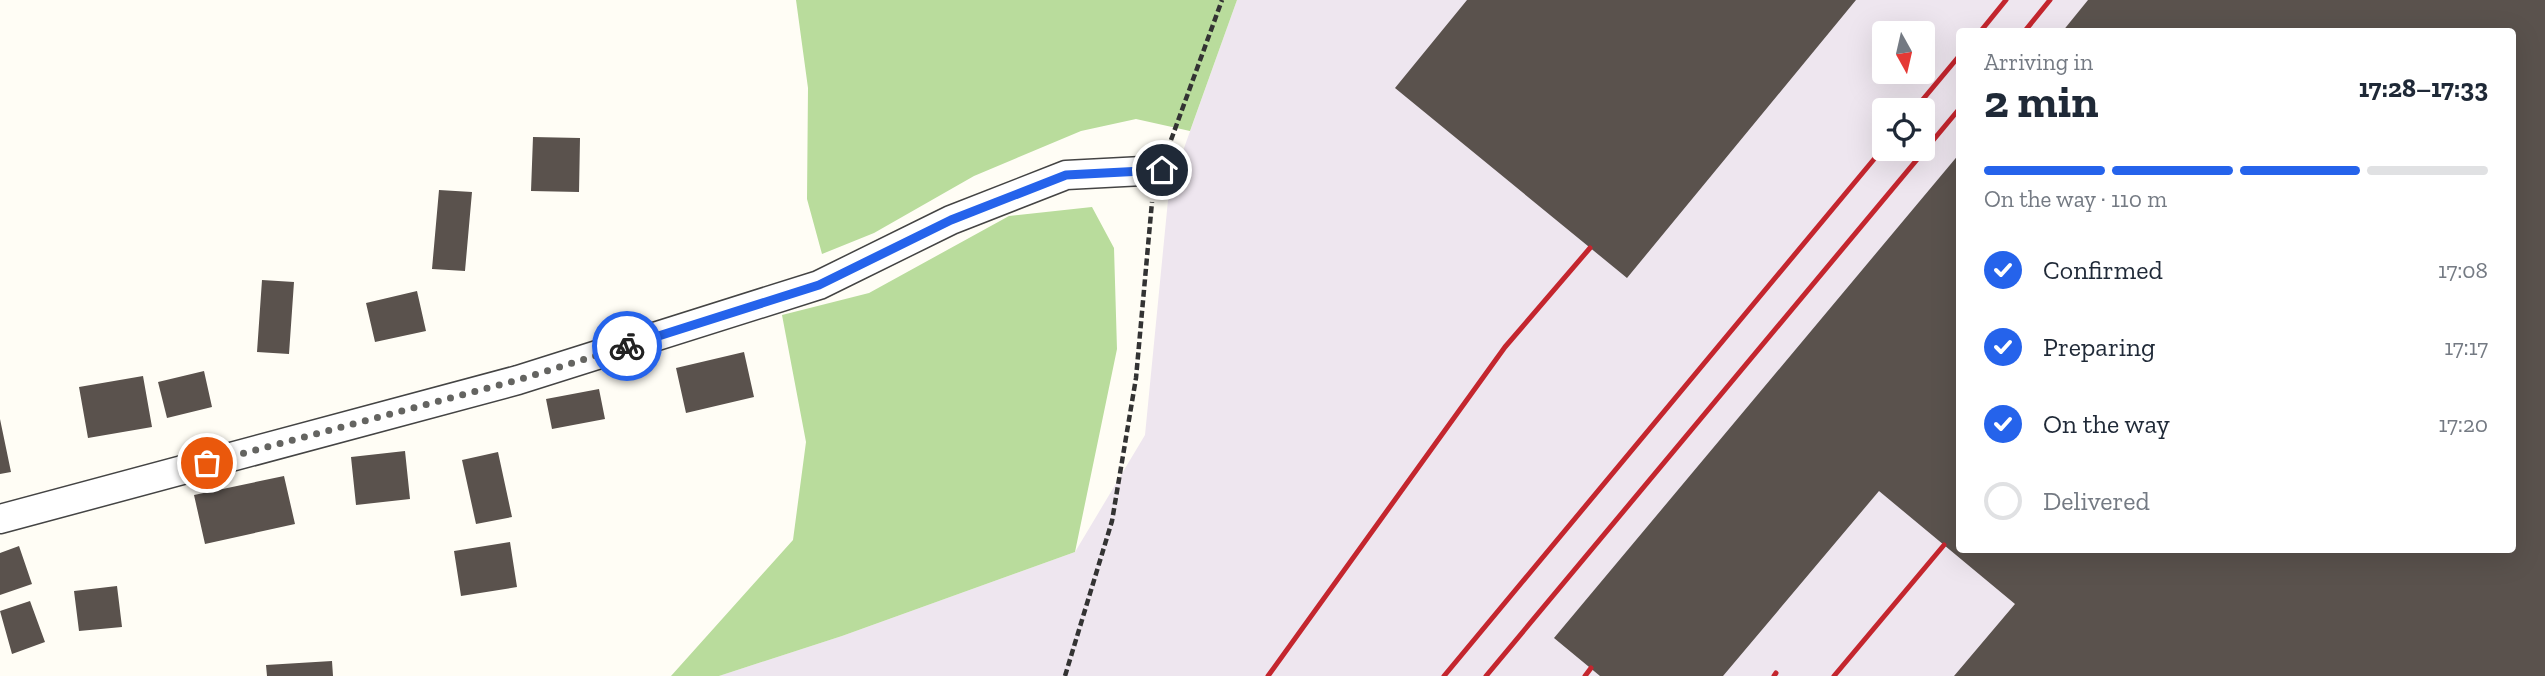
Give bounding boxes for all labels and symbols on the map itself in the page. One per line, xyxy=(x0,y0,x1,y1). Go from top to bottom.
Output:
north arrow xyxy=(1872,21,1936,84)
pin xyxy=(1132,140,1192,200)
courier xyxy=(592,311,662,381)
pin xyxy=(177,433,237,493)

